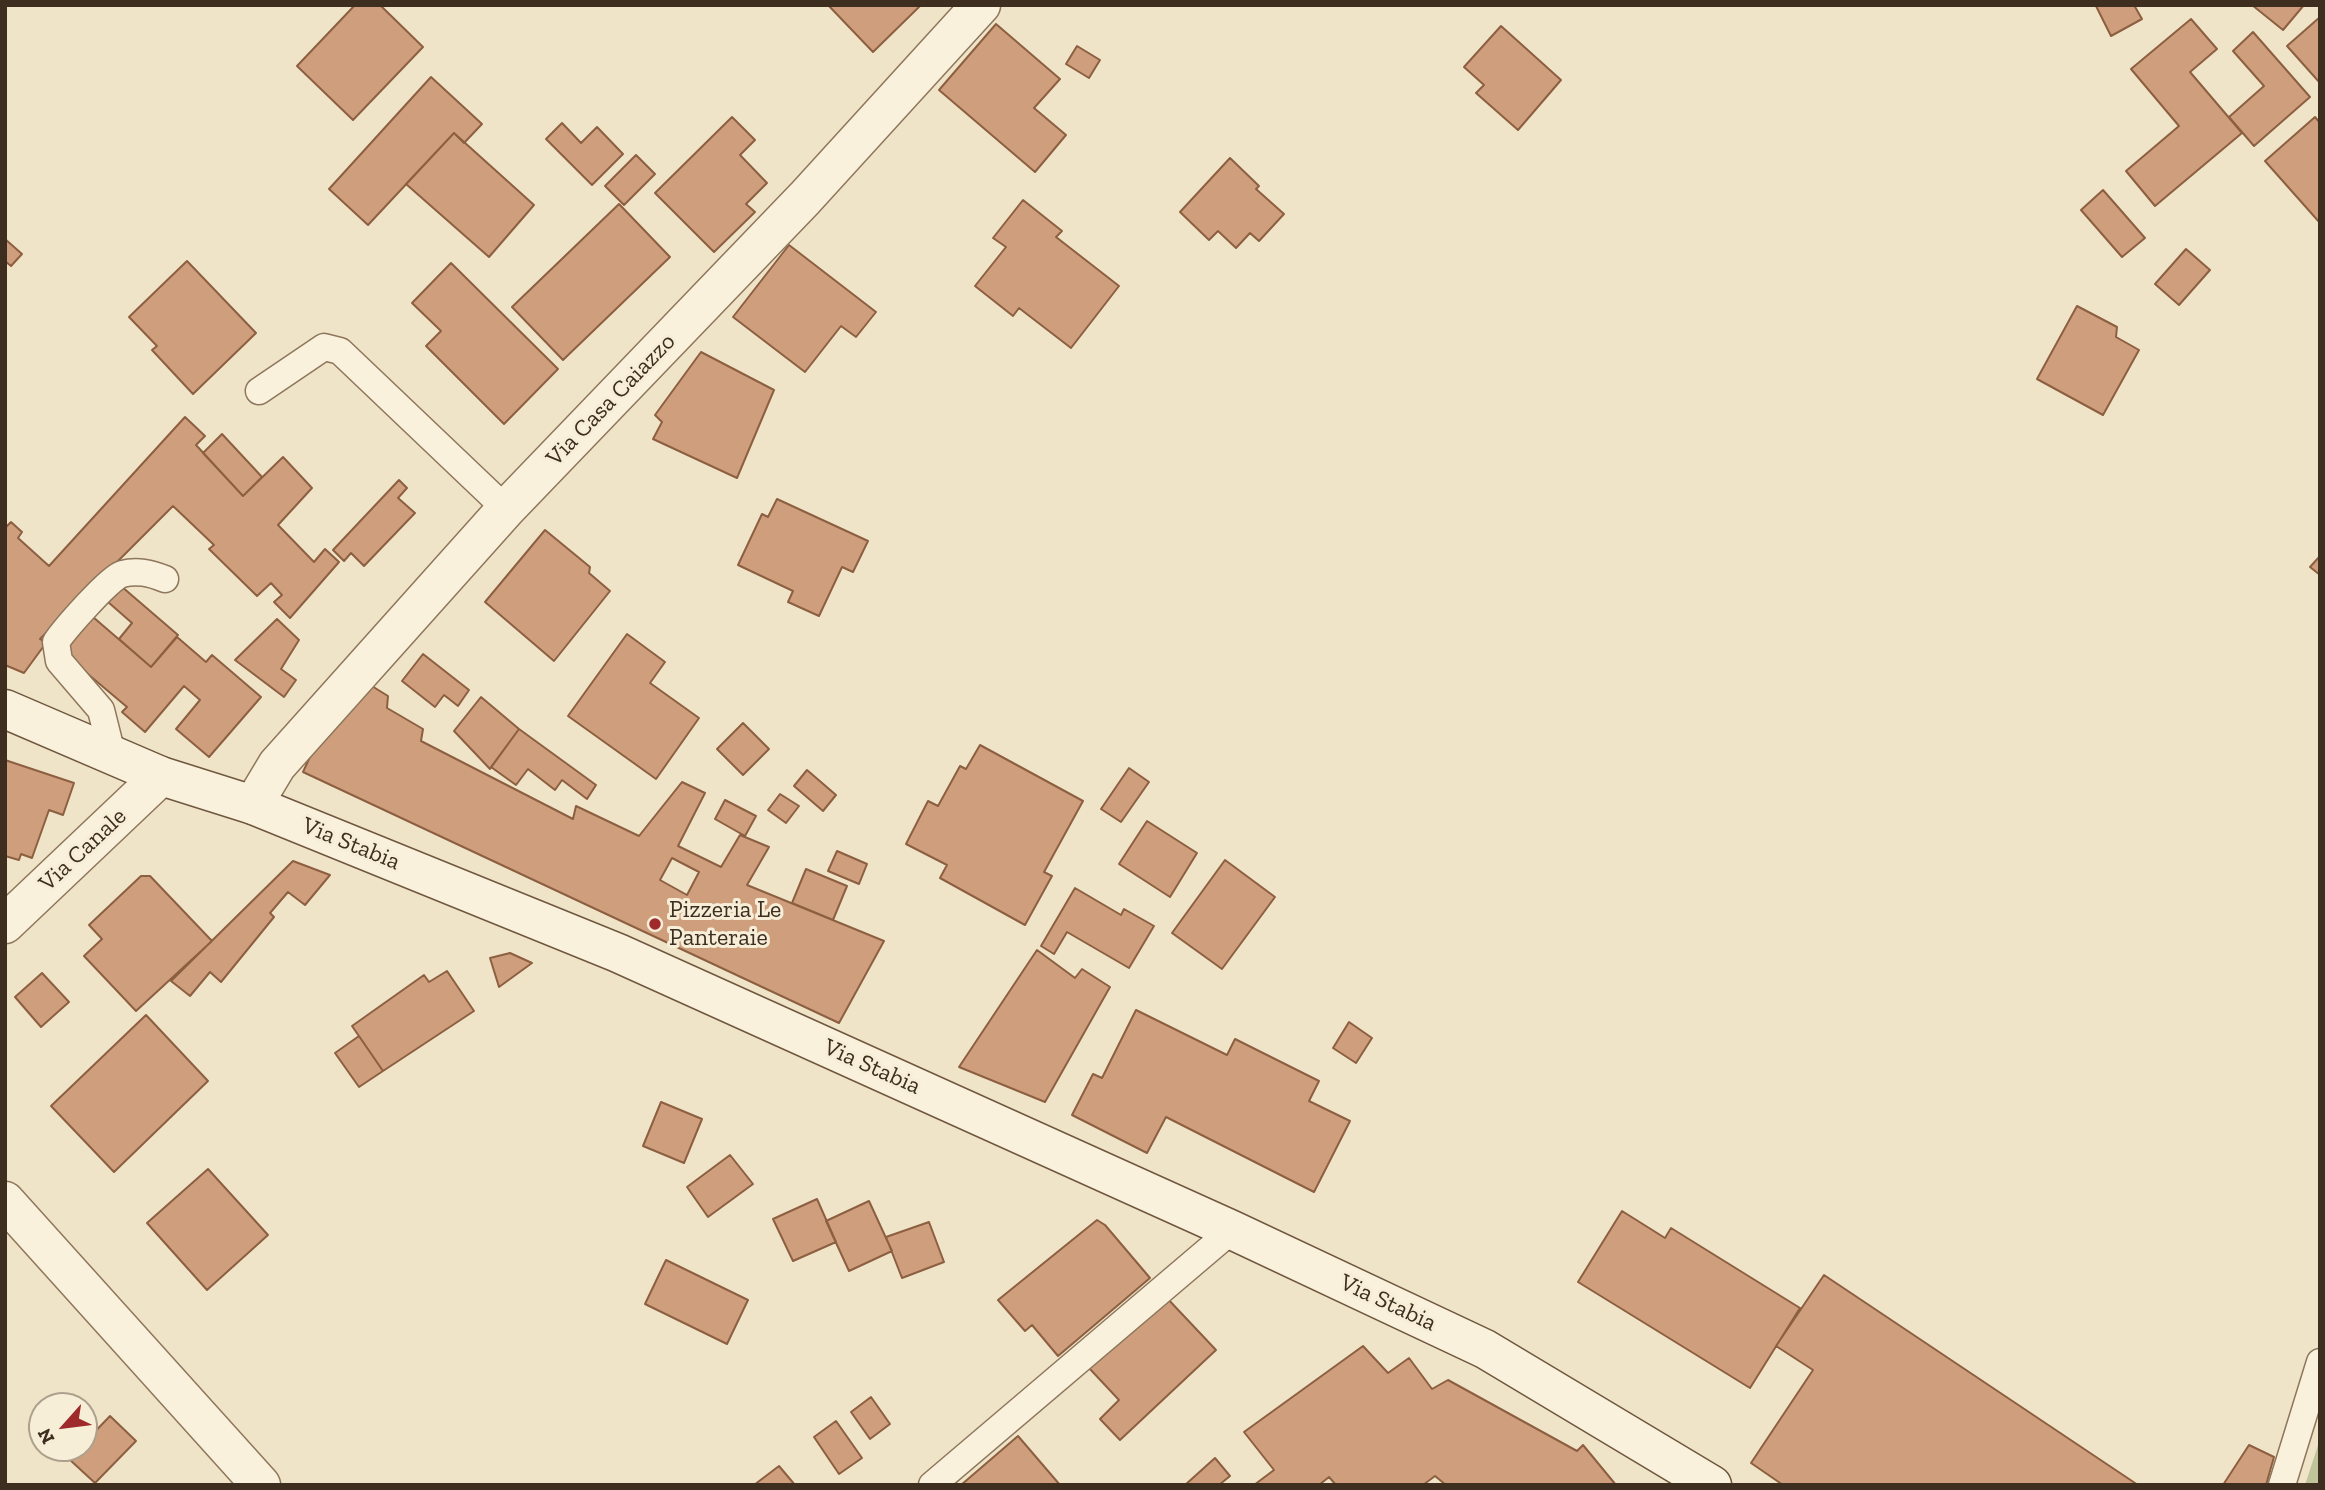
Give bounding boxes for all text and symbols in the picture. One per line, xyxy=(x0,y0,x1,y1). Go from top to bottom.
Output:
street label: Via Casa Caiazzo xyxy=(540,328,682,472)
street label: Via Canale xyxy=(33,802,133,898)
street label: Via Stabia xyxy=(298,811,404,877)
place label: Pizzeria Le Panteraie xyxy=(669,896,781,952)
marker: Pizzeria Le Panteraie xyxy=(647,916,663,932)
street label: Via Stabia xyxy=(819,1033,925,1101)
street label: Via Stabia xyxy=(1335,1268,1441,1338)
north arrow xyxy=(28,1392,98,1462)
text: N xyxy=(32,1424,59,1448)

